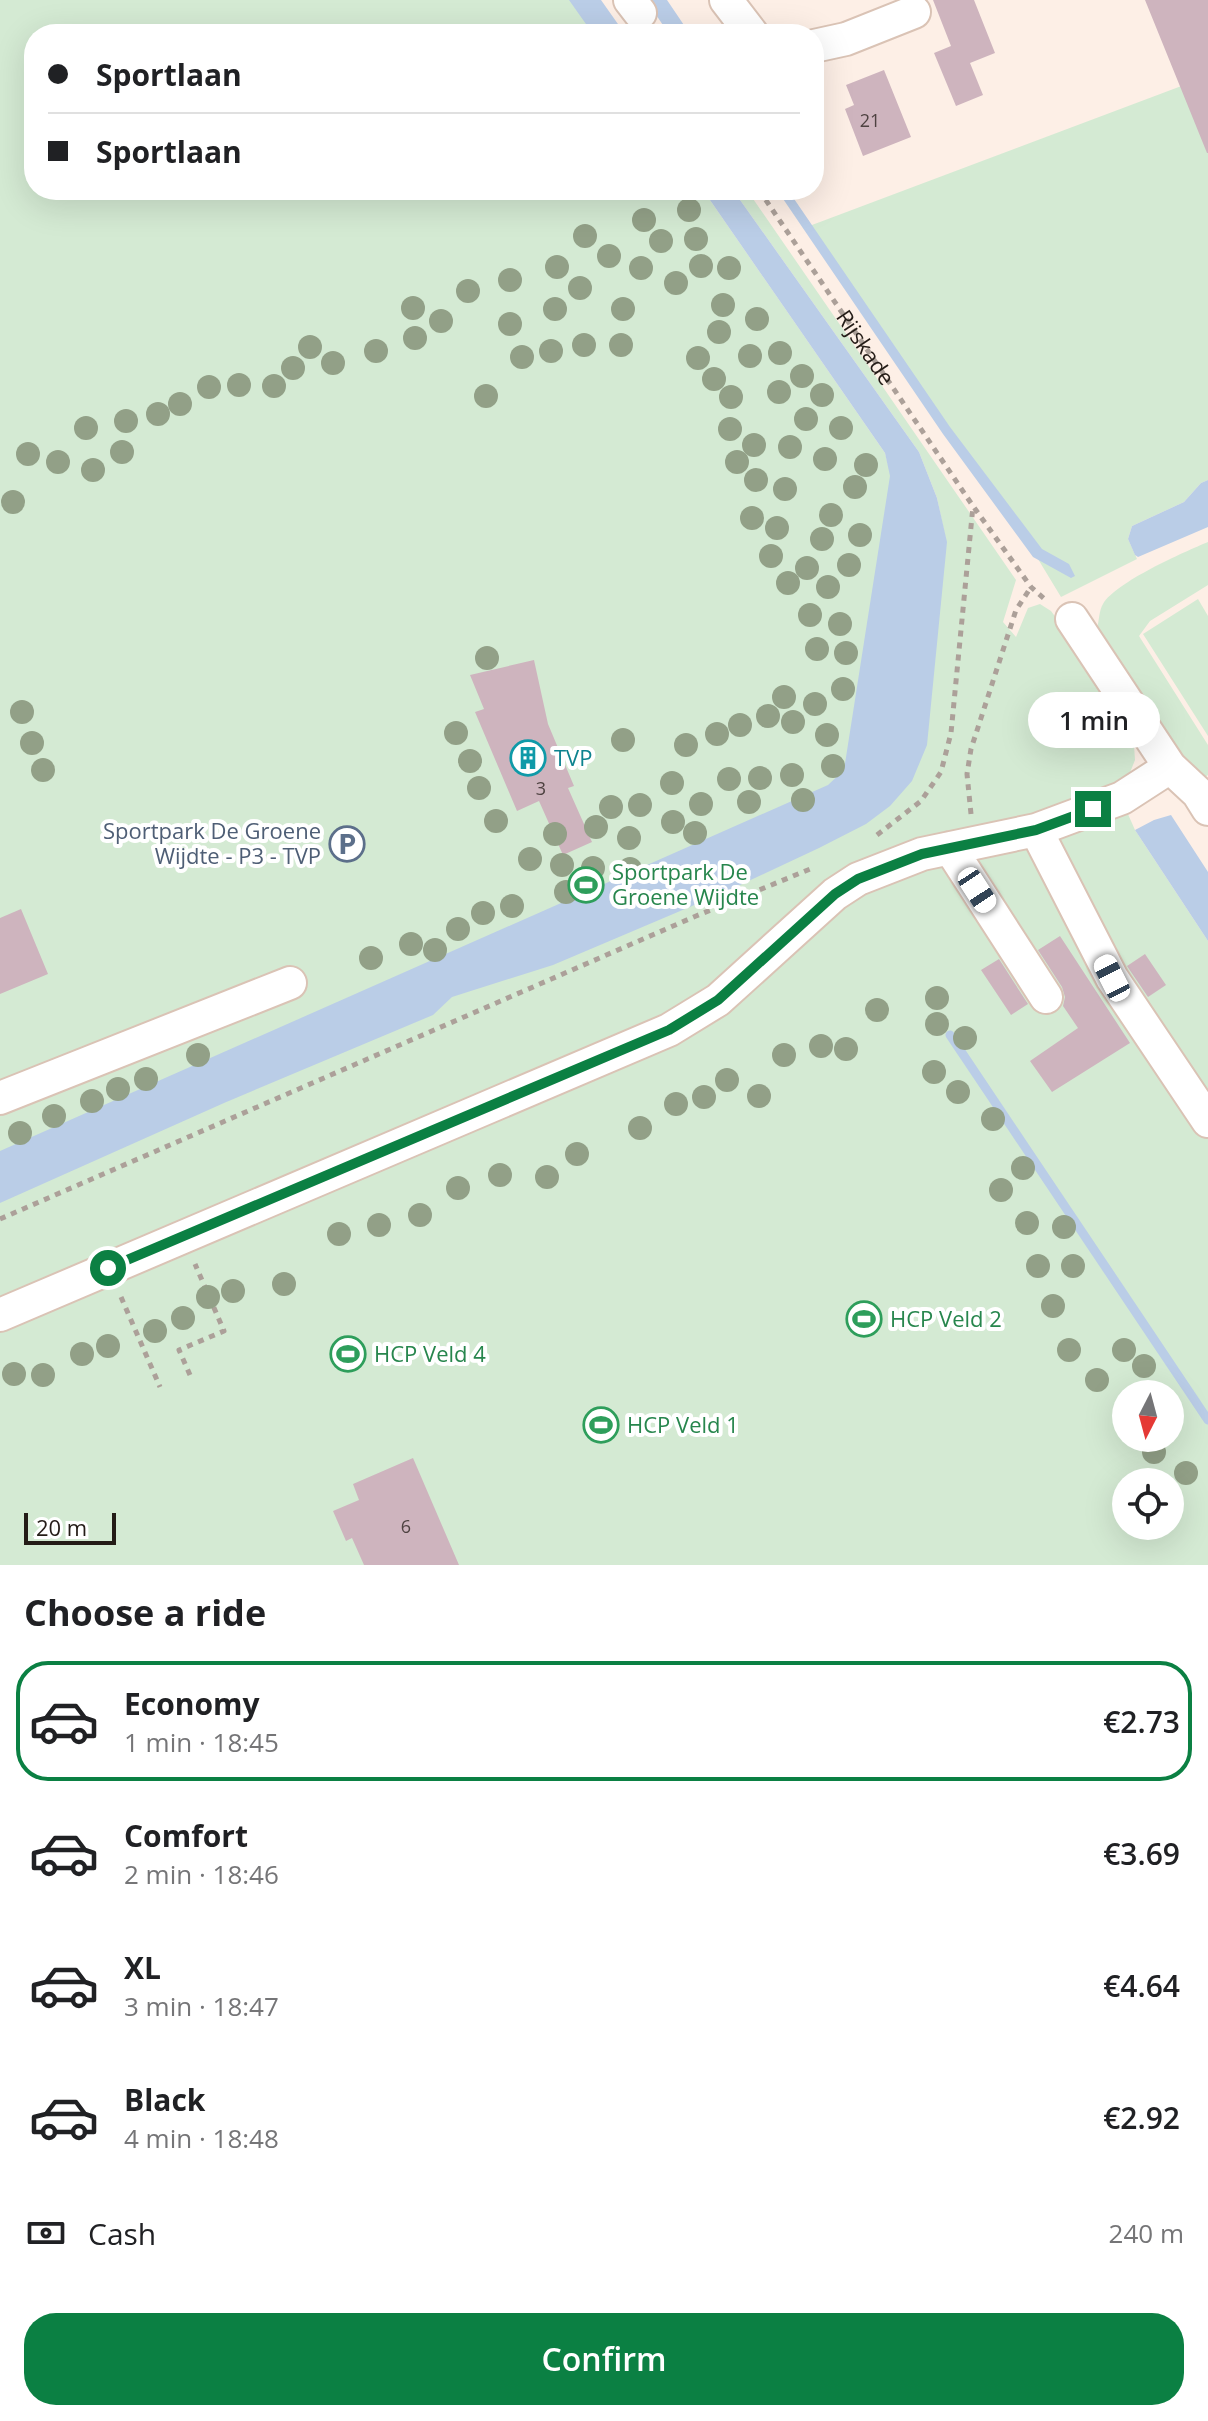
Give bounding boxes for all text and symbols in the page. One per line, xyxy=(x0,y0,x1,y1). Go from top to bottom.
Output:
text: Sportlaan xyxy=(96,54,242,95)
house number: 21 xyxy=(860,108,880,132)
text: Sportlaan xyxy=(96,131,242,172)
street label: Rijskade xyxy=(830,303,903,390)
callout: 1 min xyxy=(1027,693,1159,749)
text: 1 min xyxy=(1059,702,1129,738)
building icon: TVP xyxy=(509,739,547,777)
place label: TVP xyxy=(554,742,592,772)
house number: 3 xyxy=(536,776,546,800)
route end xyxy=(1075,791,1111,827)
place label: Sportpark De Groene Wijdte - P3 - TVP xyxy=(103,815,321,870)
parking icon: Sportpark De Groene Wijdte - P3 - TVP xyxy=(328,825,366,863)
place label: Sportpark De Groene Wijdte xyxy=(612,856,759,911)
car xyxy=(954,863,1000,917)
sports icon: Sportpark De Groene Wijdte xyxy=(567,866,605,904)
car xyxy=(1090,951,1134,1005)
route start xyxy=(90,1250,126,1286)
sports icon: HCP Veld 2 xyxy=(845,1300,883,1338)
place label: HCP Veld 2 xyxy=(890,1303,1002,1333)
sports icon: HCP Veld 4 xyxy=(329,1335,367,1373)
place label: HCP Veld 4 xyxy=(374,1338,486,1368)
north arrow xyxy=(1112,1380,1184,1452)
map controls xyxy=(1112,1380,1184,1540)
sports icon: HCP Veld 1 xyxy=(582,1406,620,1444)
place label: HCP Veld 1 xyxy=(627,1409,739,1439)
button: locate xyxy=(1112,1468,1184,1540)
scale bar xyxy=(24,1509,116,1545)
text: 20 m xyxy=(36,1512,87,1542)
house number: 6 xyxy=(401,1514,411,1538)
text: Choose a ride xyxy=(24,1588,266,1637)
text: Economy xyxy=(124,1683,260,1724)
icon: car xyxy=(28,1685,100,1757)
text: €2.73 xyxy=(1103,1701,1180,1742)
text: 1 min · 18:45 xyxy=(124,1724,279,1760)
text: Comfort xyxy=(124,1815,248,1856)
icon: car xyxy=(28,1817,100,1889)
text: €3.69 xyxy=(1103,1833,1180,1874)
text: 2 min · 18:46 xyxy=(124,1856,279,1892)
text: XL xyxy=(124,1947,161,1988)
icon: car xyxy=(28,1949,100,2021)
text: €4.64 xyxy=(1103,1965,1180,2006)
text: 3 min · 18:47 xyxy=(124,1988,279,2024)
text: Black xyxy=(124,2079,205,2120)
icon: car xyxy=(28,2081,100,2153)
text: €2.92 xyxy=(1103,2097,1180,2138)
text: 4 min · 18:48 xyxy=(124,2120,279,2156)
icon: cash xyxy=(24,2211,68,2255)
text: Cash xyxy=(88,2213,156,2254)
text: 240 m xyxy=(1109,2215,1184,2251)
button: Confirm xyxy=(24,2313,1184,2405)

